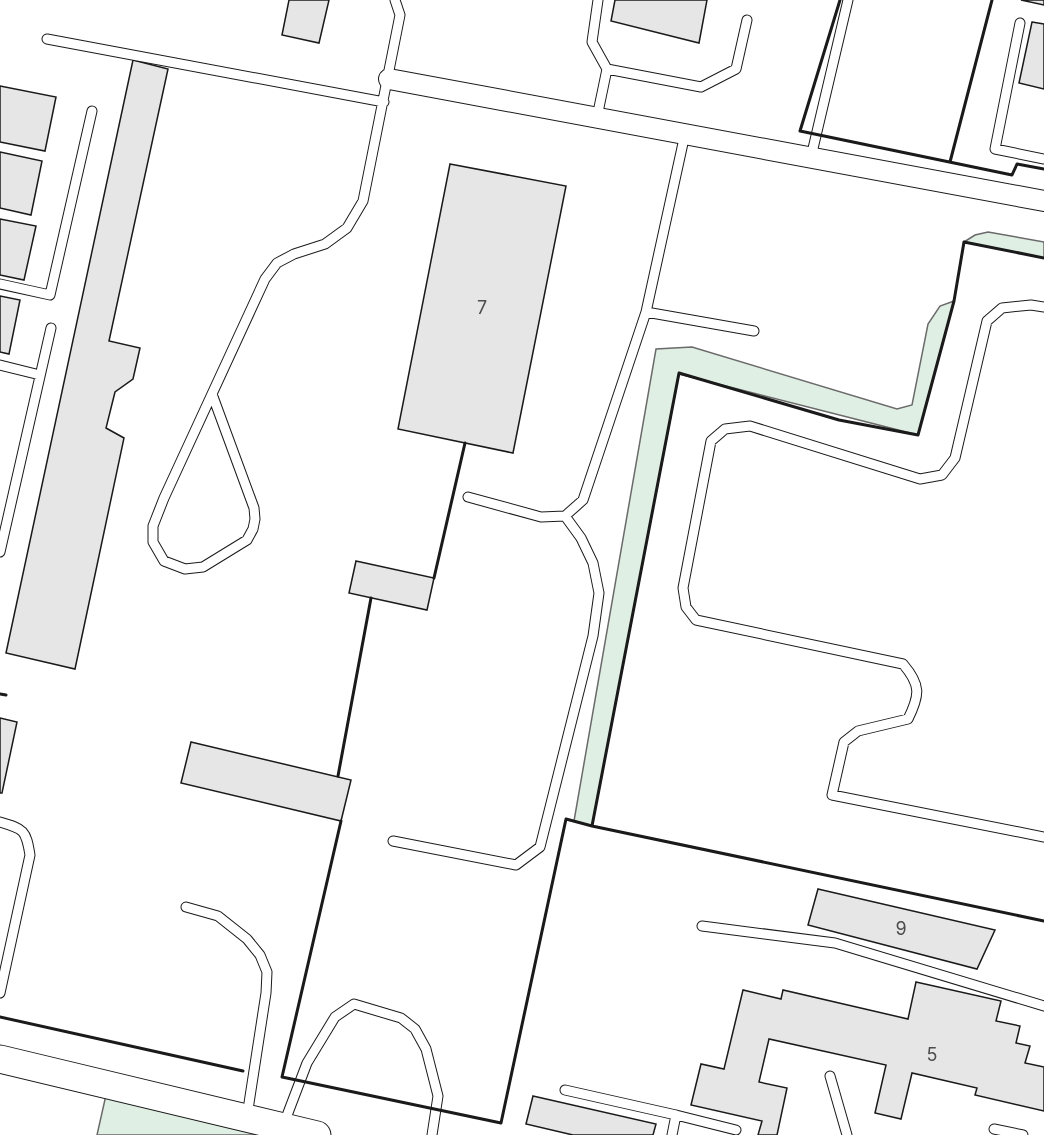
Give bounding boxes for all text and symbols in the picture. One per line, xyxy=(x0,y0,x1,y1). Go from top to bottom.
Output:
house number: 7 xyxy=(477,297,487,318)
house number: 9 xyxy=(895,918,907,939)
house number: 5 xyxy=(927,1044,937,1065)

